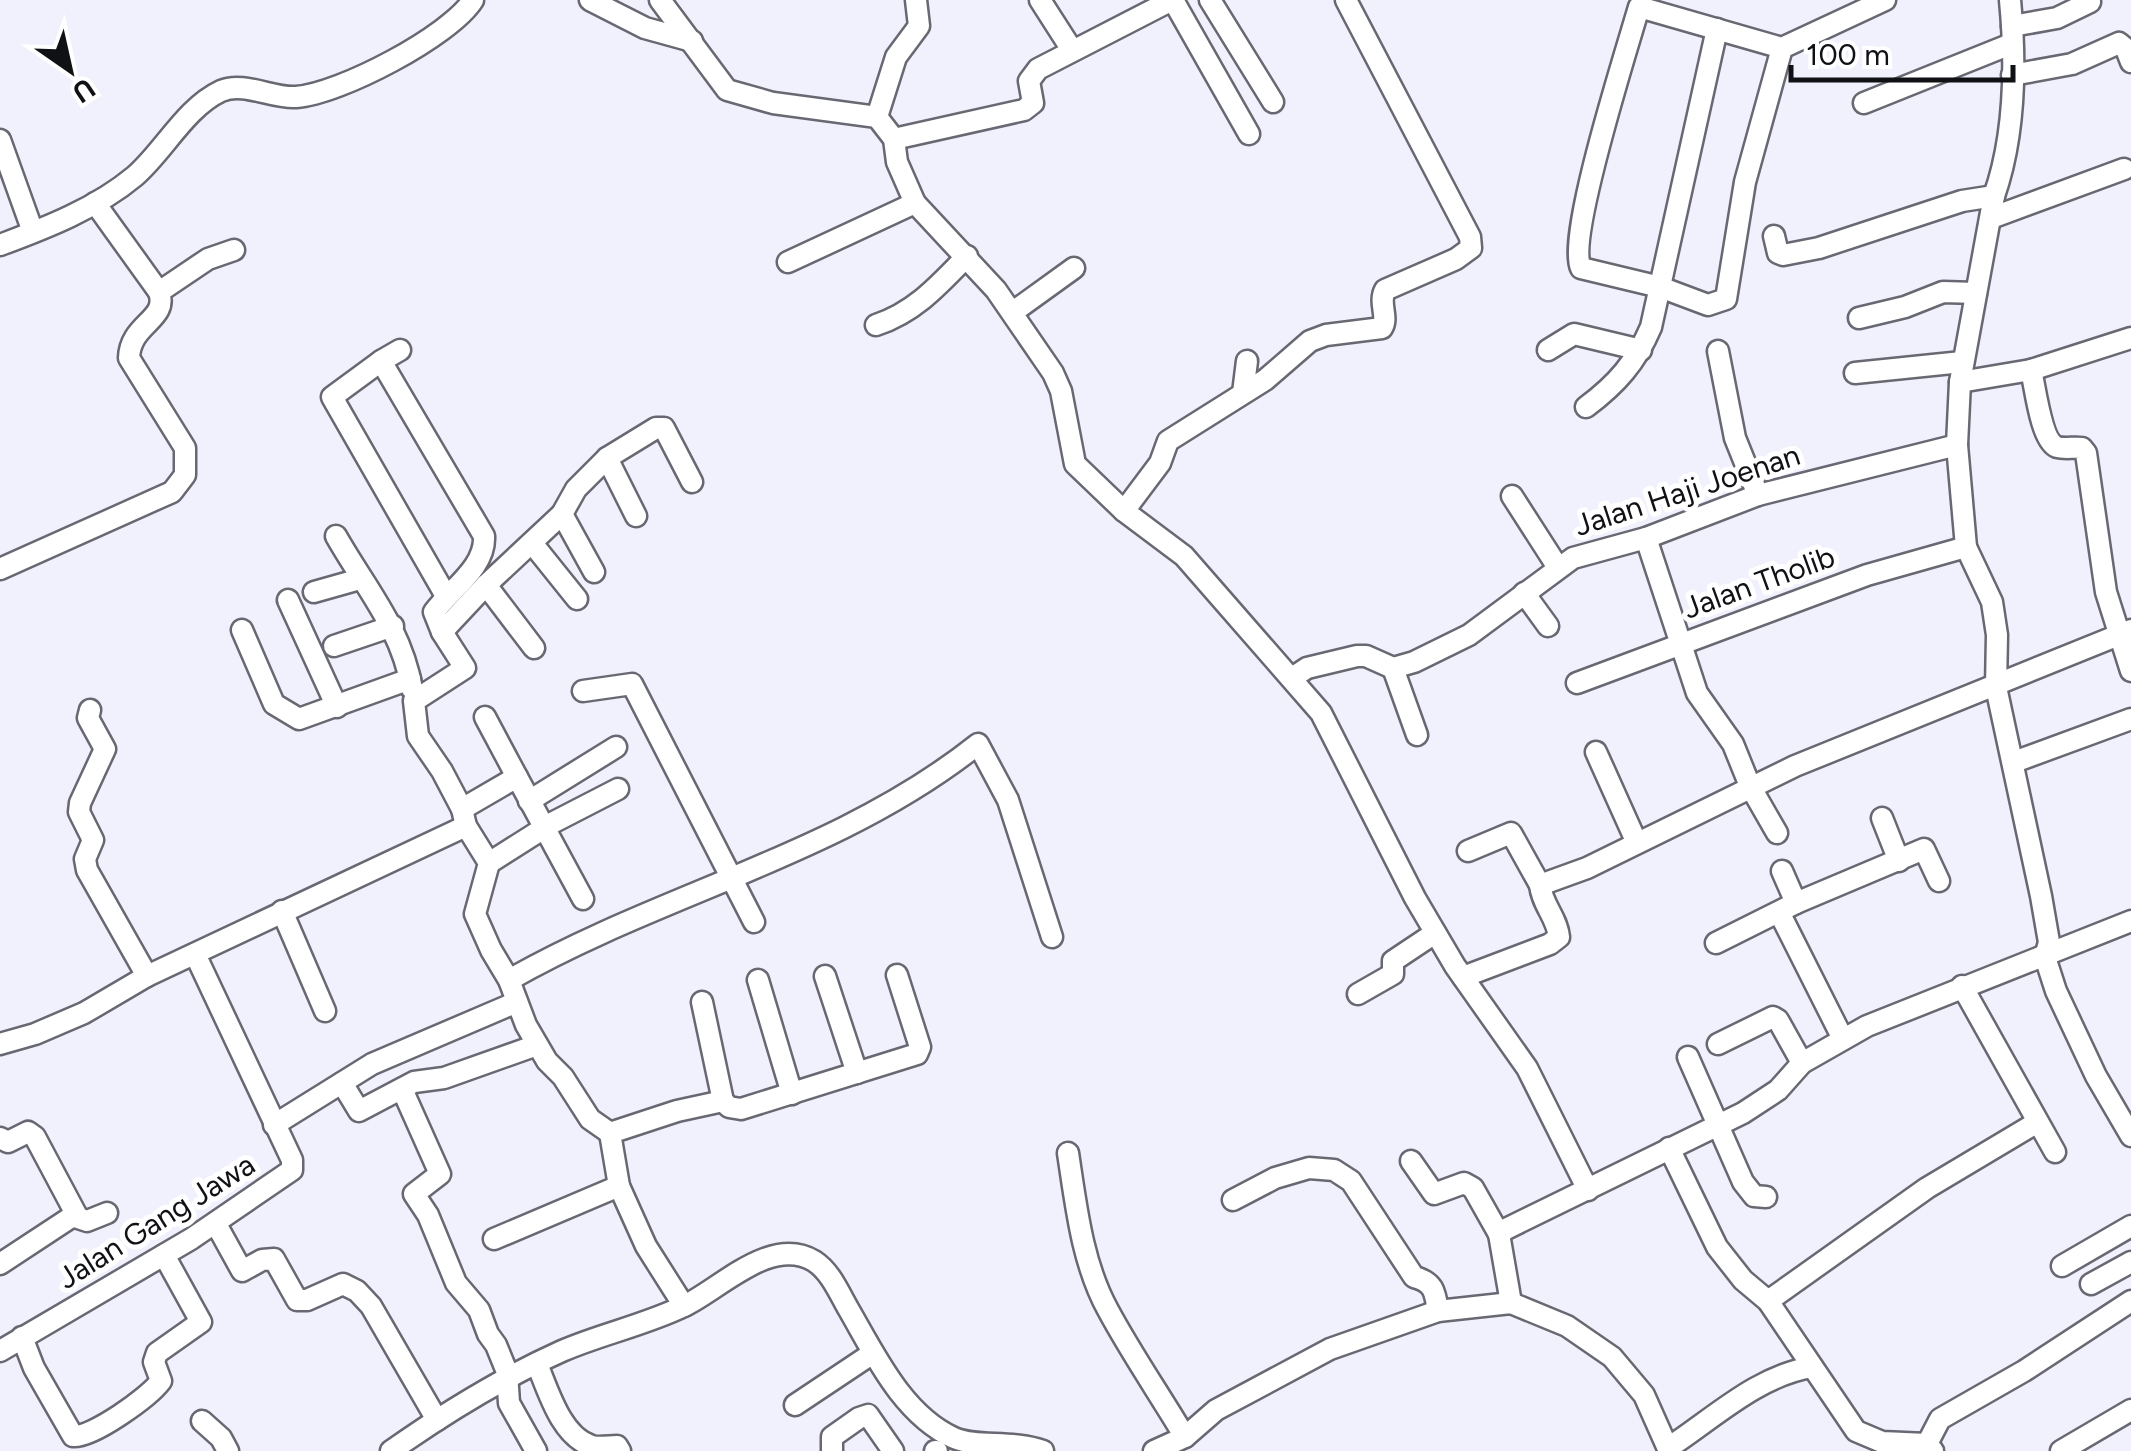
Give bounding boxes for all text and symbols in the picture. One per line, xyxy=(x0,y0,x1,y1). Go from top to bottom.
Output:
north arrow xyxy=(20,20,120,120)
scale bar xyxy=(1791,20,2014,82)
text: 100 m xyxy=(1806,36,1890,73)
text: U xyxy=(66,71,102,110)
street label: Jalan Haji Joenan xyxy=(1569,436,1805,544)
street label: Jalan Tholib xyxy=(1678,537,1840,627)
street label: Jalan Gang Jawa xyxy=(51,1146,261,1296)

